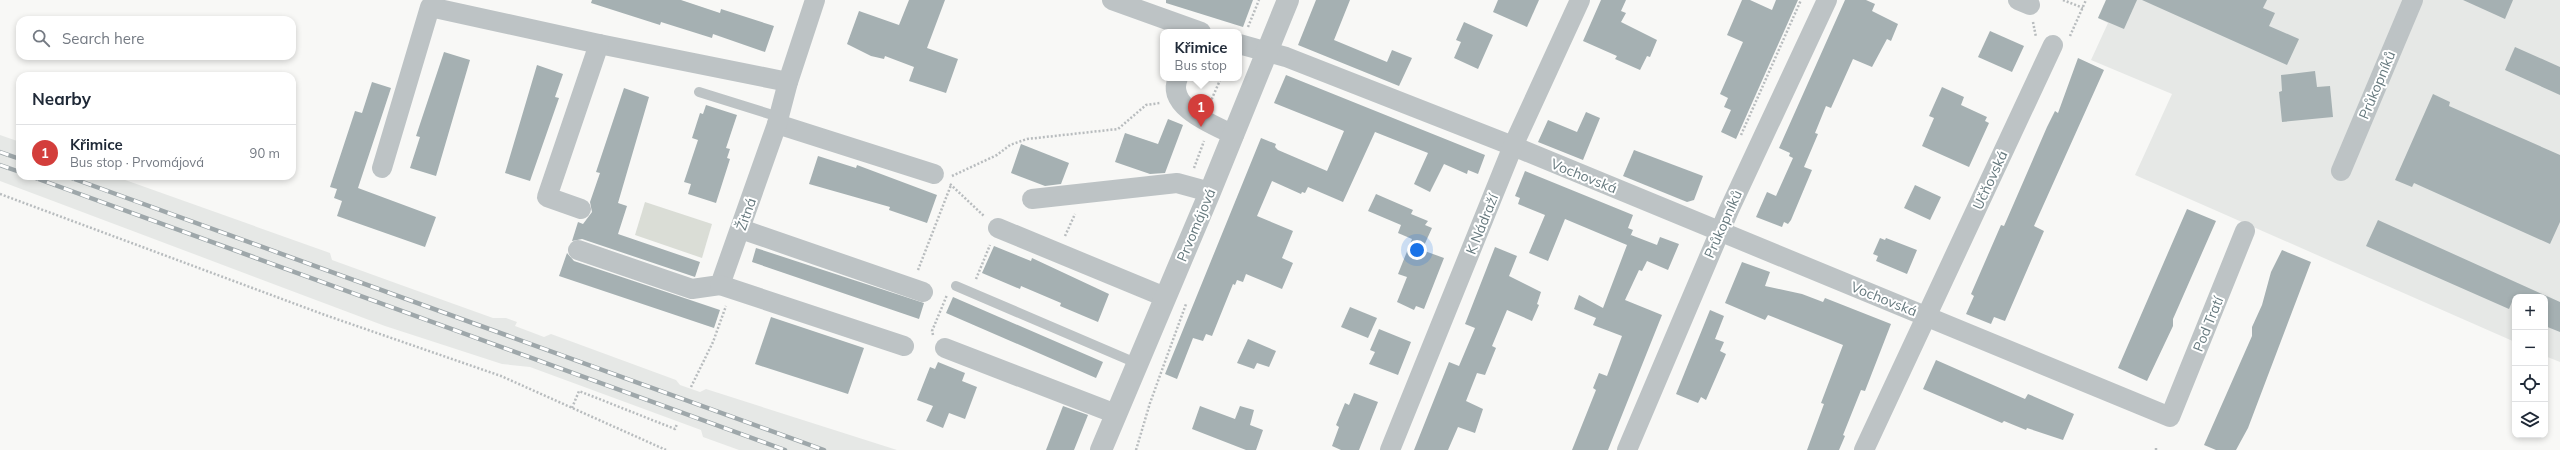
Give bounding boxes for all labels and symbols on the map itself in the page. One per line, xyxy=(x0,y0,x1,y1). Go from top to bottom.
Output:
street label: Průkopníků xyxy=(2355,48,2399,122)
pin: 1 xyxy=(1188,94,1214,127)
street label: Učňovská xyxy=(1969,148,2011,212)
street label: Vochovská xyxy=(1548,155,1620,197)
street label: Prvomájová xyxy=(1173,186,1219,264)
street label: Průkopníků xyxy=(1700,187,1746,261)
street label: K Nádraží xyxy=(1462,190,1503,257)
street label: Žitná xyxy=(732,195,760,233)
your location xyxy=(1407,240,1427,260)
street label: Vochovská xyxy=(1848,278,1920,320)
street label: Pod Tratí xyxy=(2189,293,2227,354)

